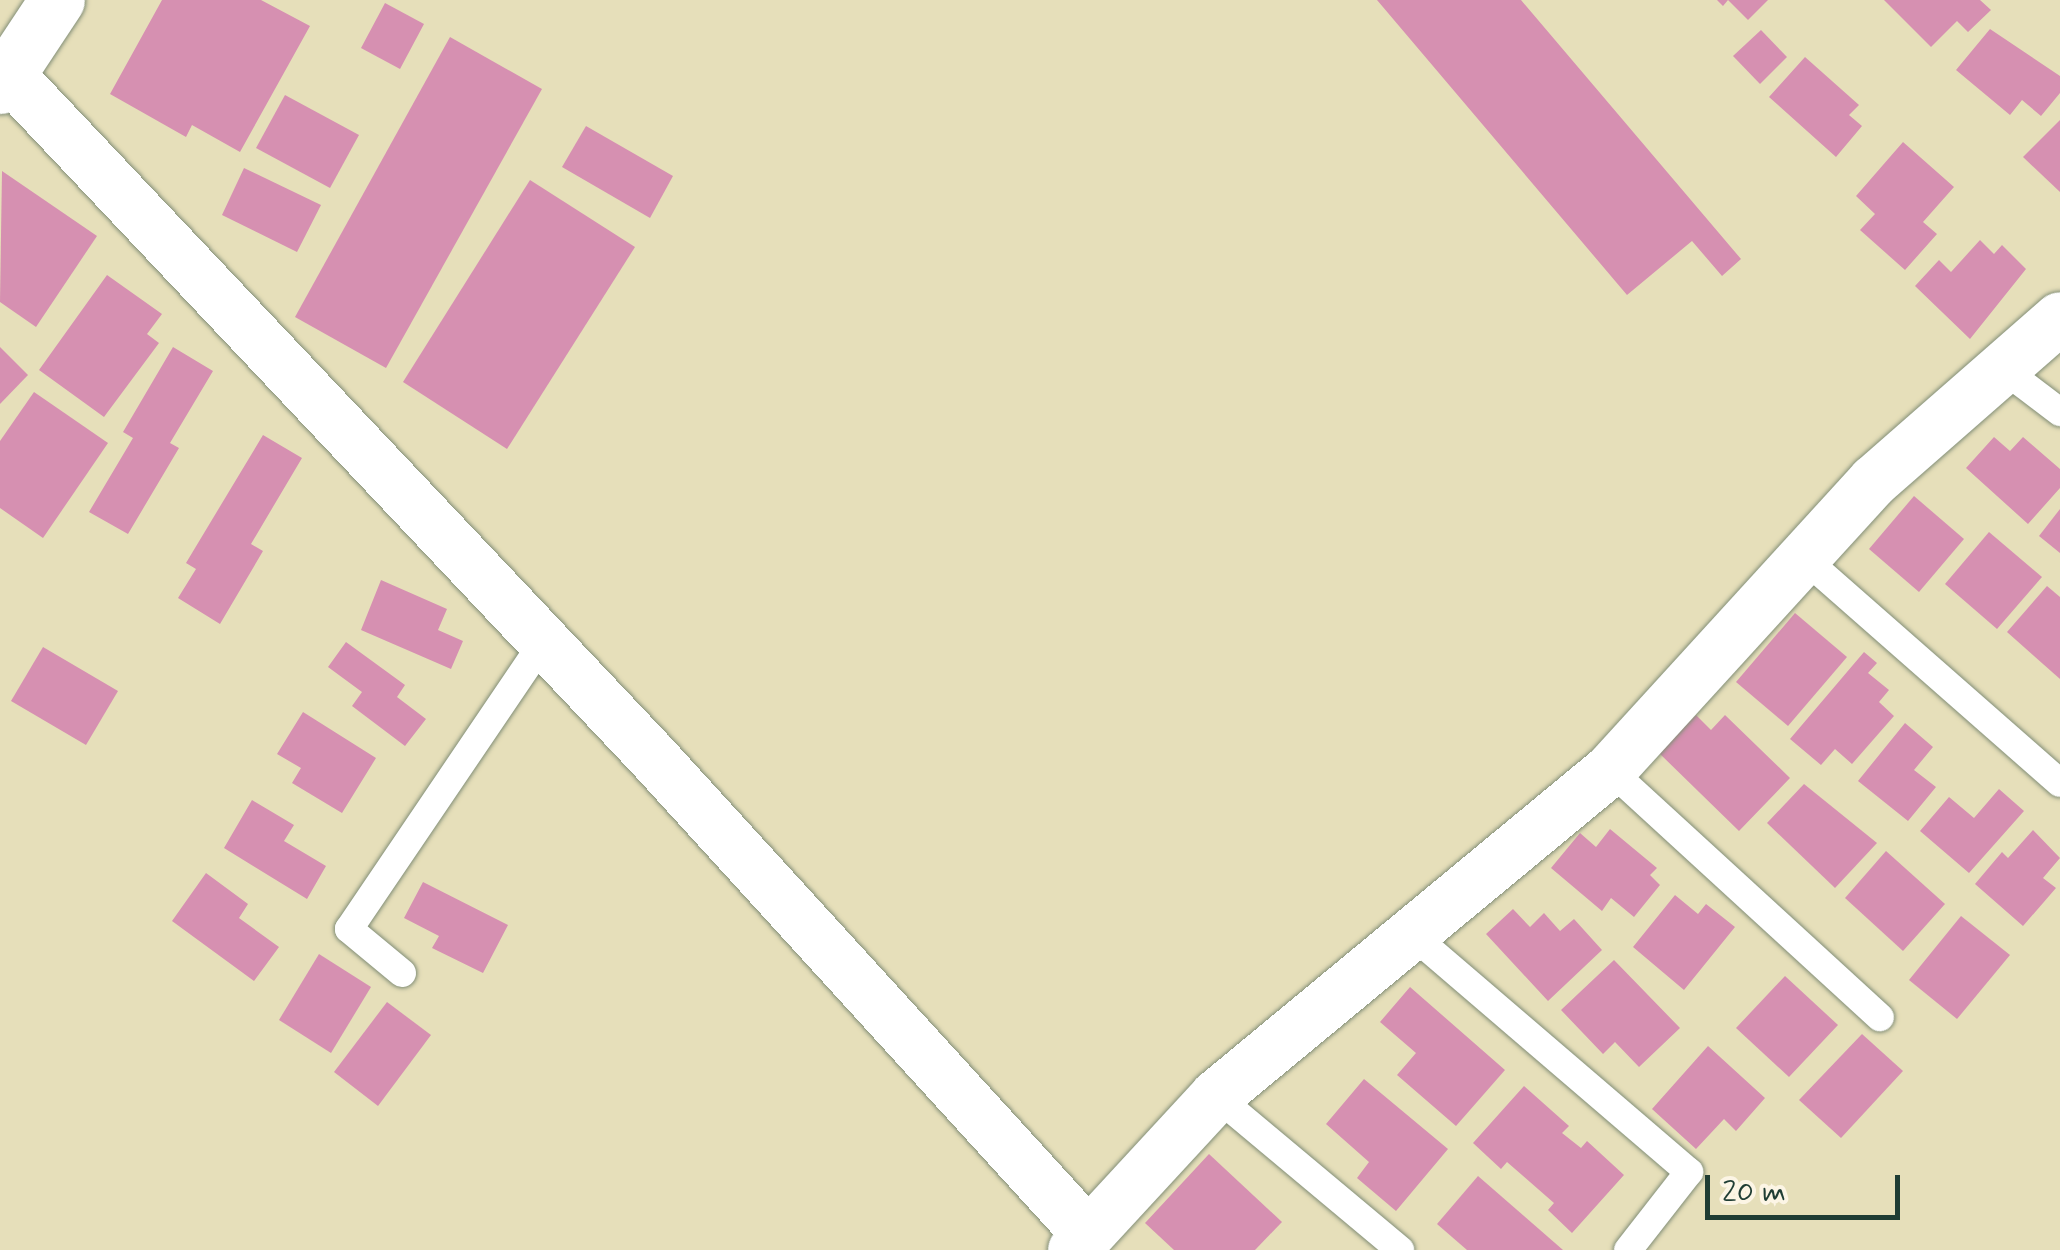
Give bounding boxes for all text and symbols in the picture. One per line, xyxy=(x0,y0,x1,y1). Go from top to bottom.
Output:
scale bar xyxy=(1710,1155,1905,1217)
text: 20 m xyxy=(1722,1173,1786,1212)

